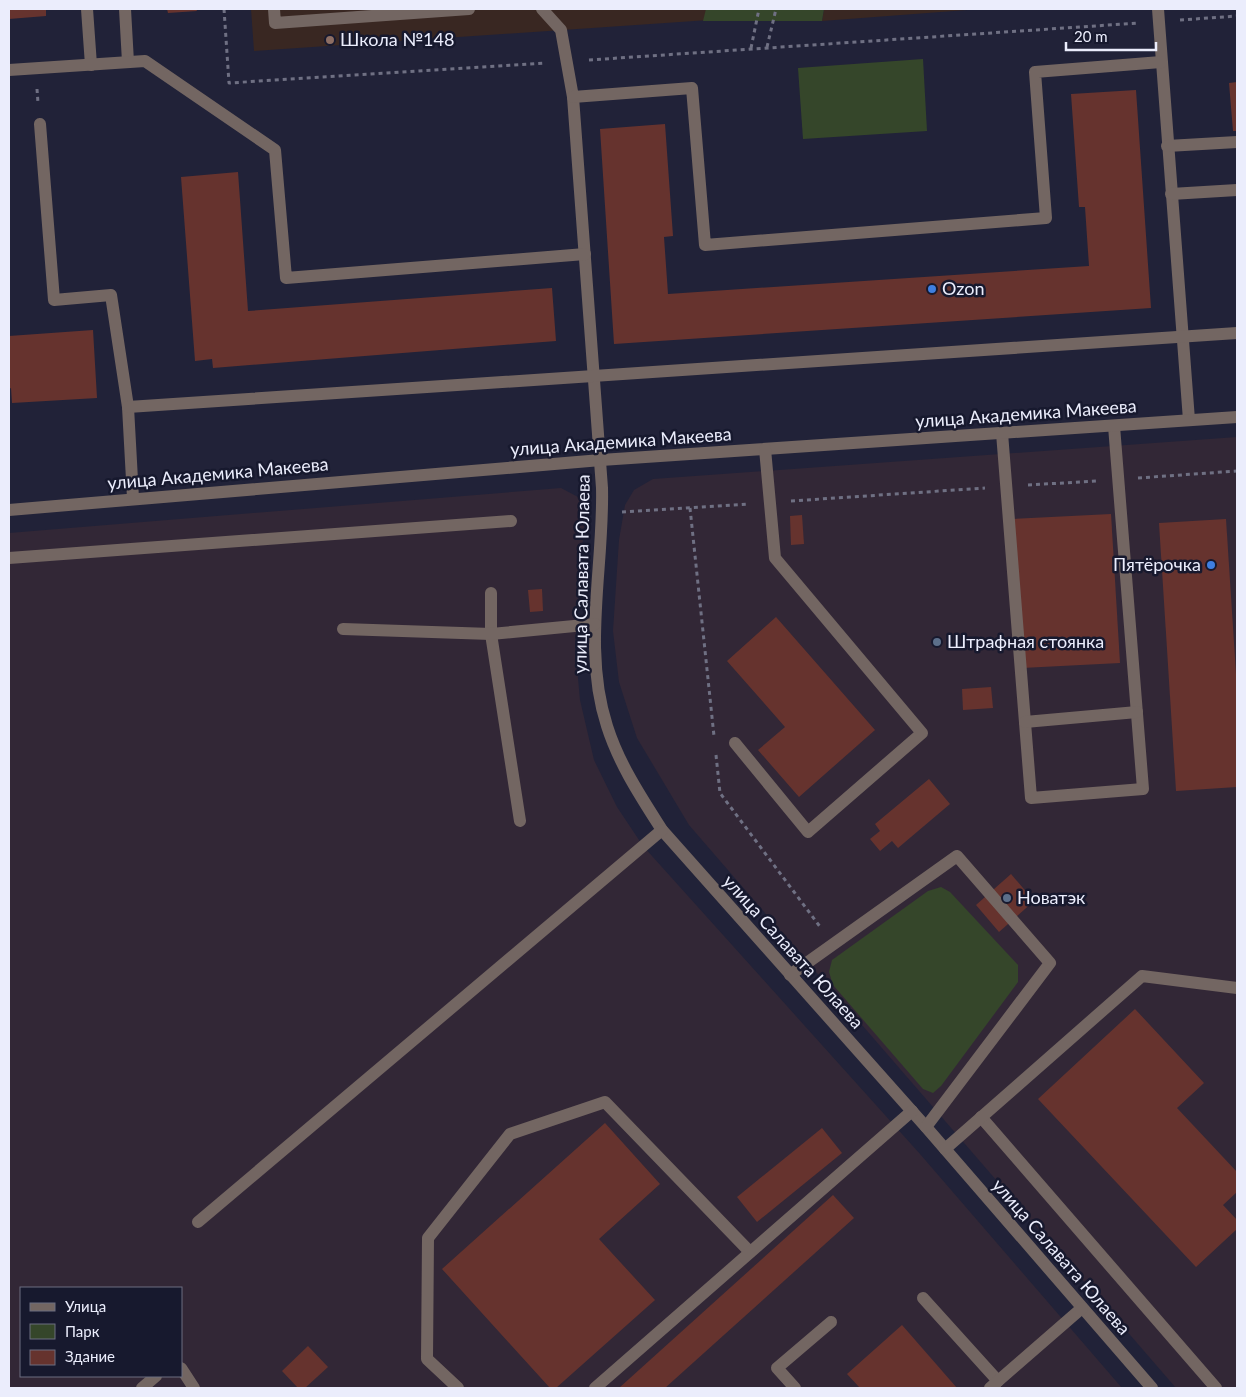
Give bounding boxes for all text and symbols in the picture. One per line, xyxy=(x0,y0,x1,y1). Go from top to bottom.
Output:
scale bar xyxy=(1066,20,1156,52)
text: 20 m xyxy=(1074,27,1108,45)
place label: Школа №148 xyxy=(340,28,454,50)
marker: Школа №148 xyxy=(324,34,336,46)
place label: Ozon xyxy=(942,277,984,299)
marker: Ozon xyxy=(926,283,938,295)
street label: улица Академика Макеева xyxy=(915,394,1137,432)
street label: улица Академика Макеева xyxy=(510,422,732,460)
street label: улица Академика Макеева xyxy=(106,452,329,494)
street label: улица Салавата Юлаева xyxy=(568,474,594,674)
place label: Пятёрочка xyxy=(1113,553,1201,575)
marker: Пятёрочка xyxy=(1205,559,1217,571)
place label: Штрафная стоянка xyxy=(947,630,1104,652)
marker: Штрафная стоянка xyxy=(931,636,943,648)
street label: улица Салавата Юлаева xyxy=(719,870,869,1033)
place label: Новатэк xyxy=(1017,886,1086,908)
marker: Новатэк xyxy=(1001,892,1013,904)
street label: улица Салавата Юлаева xyxy=(988,1174,1135,1339)
legend xyxy=(20,1287,182,1377)
text: Улица xyxy=(65,1297,106,1315)
text: Парк xyxy=(65,1322,100,1340)
text: Здание xyxy=(65,1347,115,1365)

